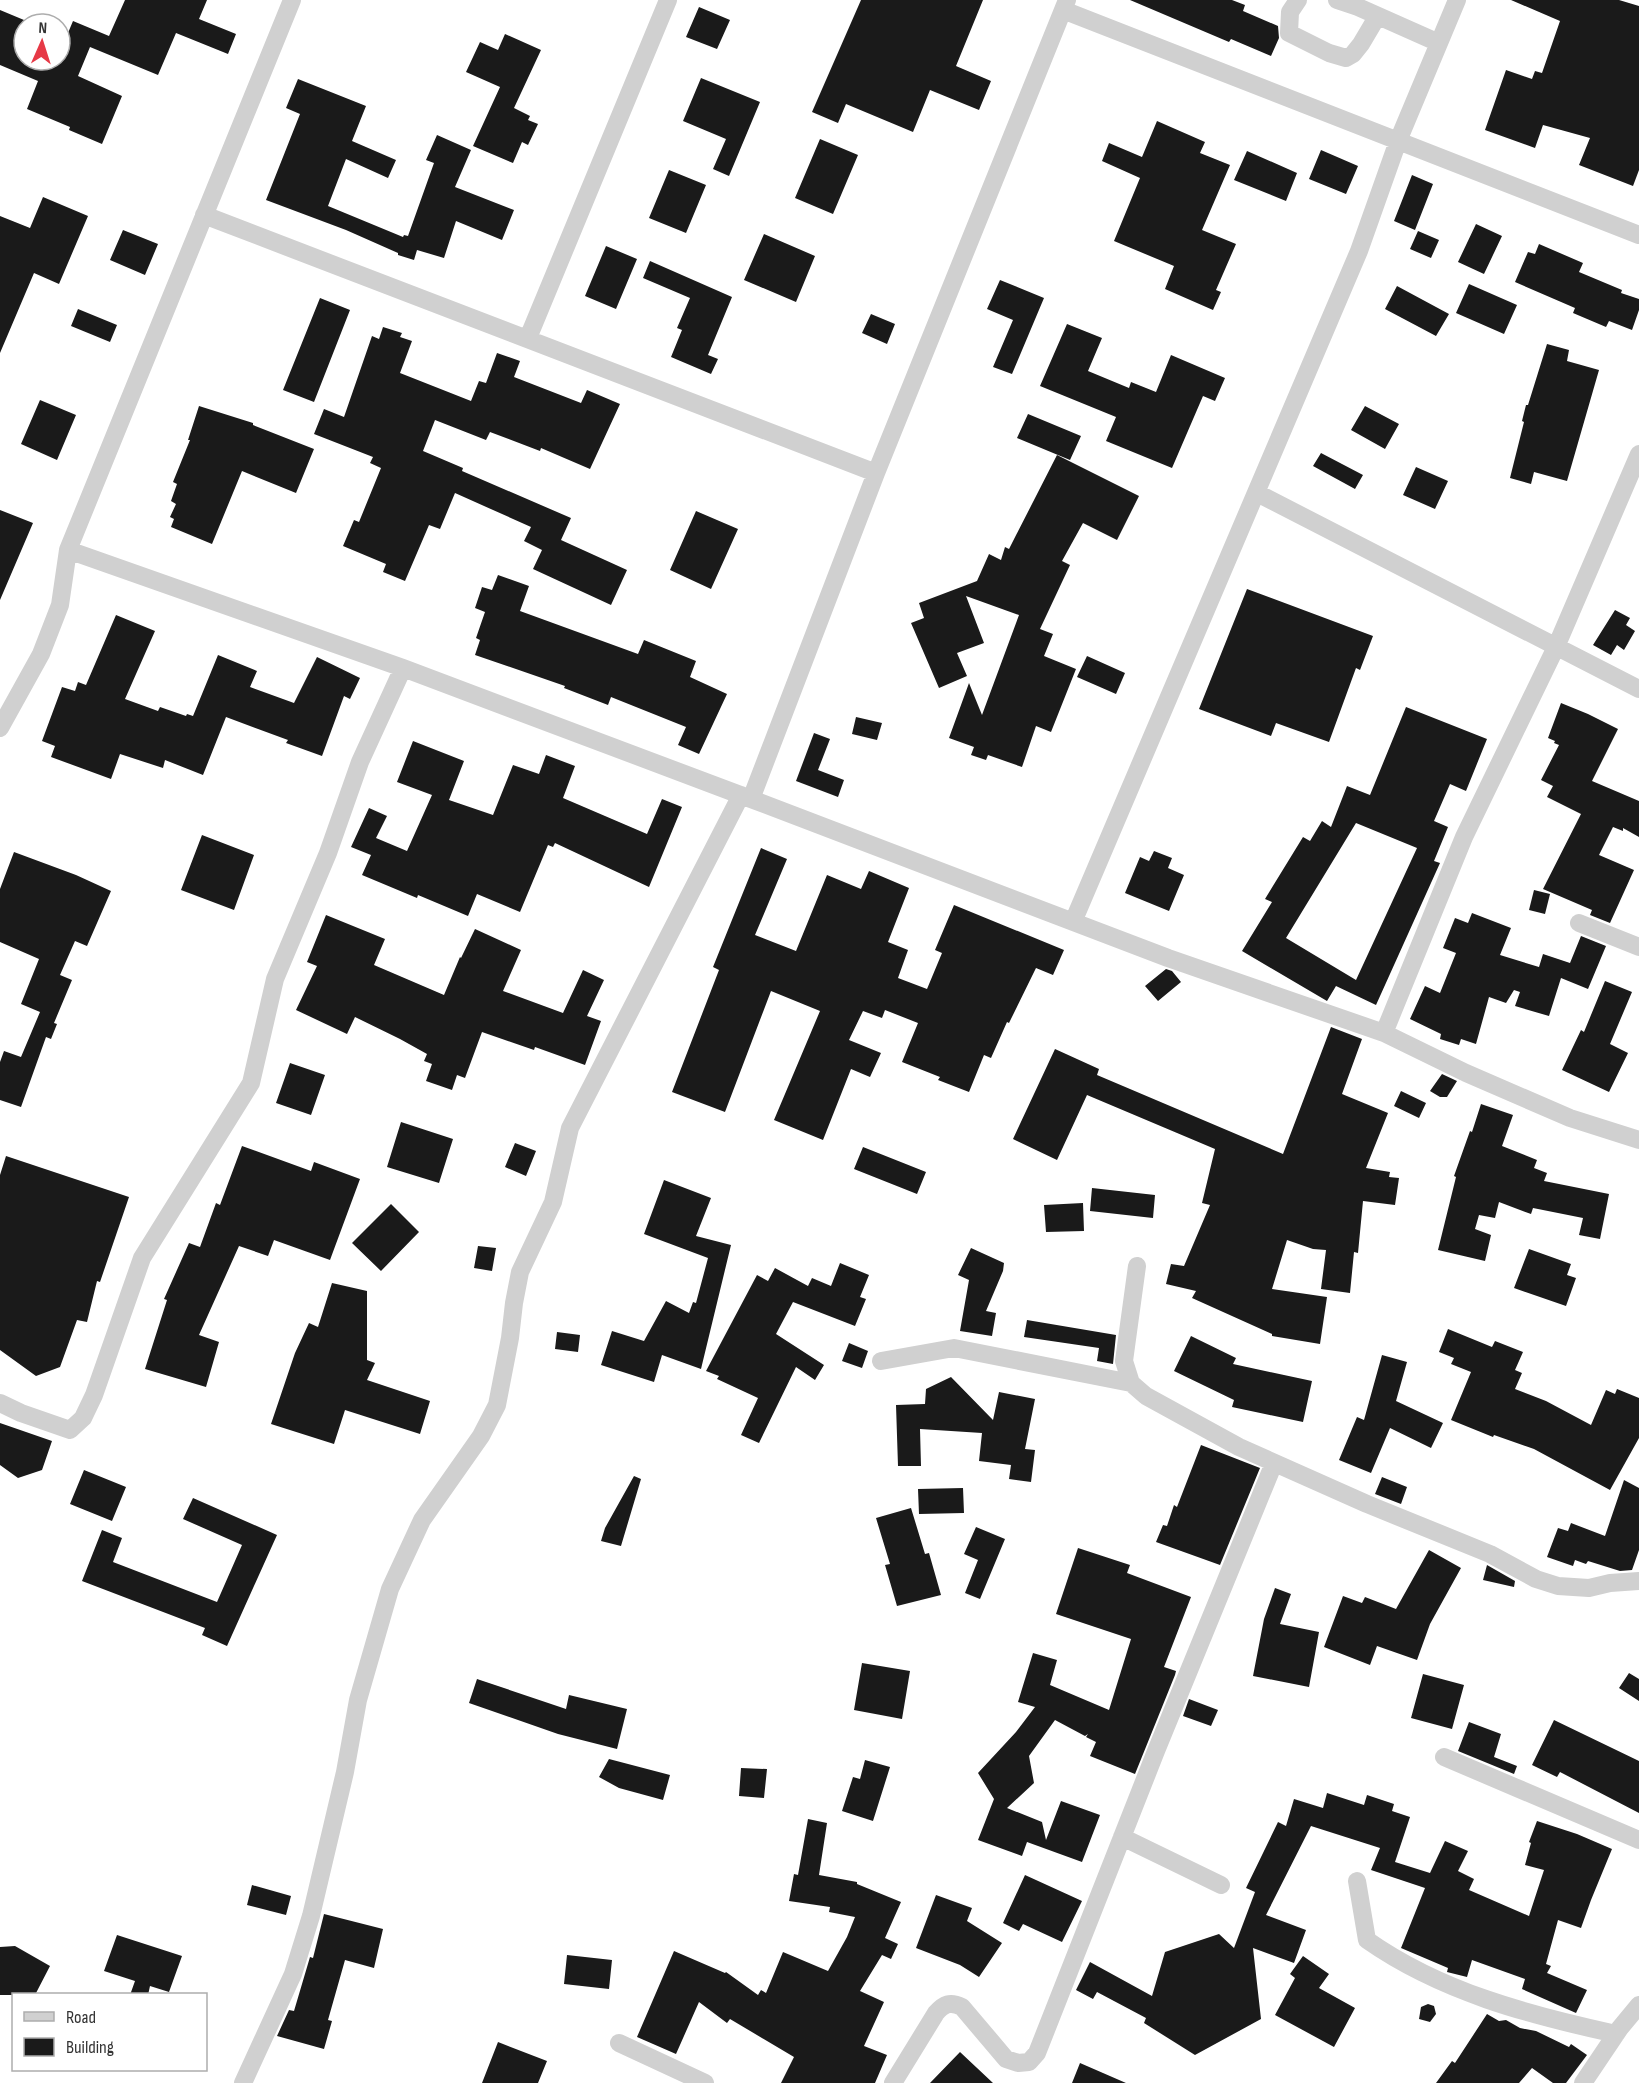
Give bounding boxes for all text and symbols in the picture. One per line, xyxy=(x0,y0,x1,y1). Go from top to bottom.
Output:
north arrow xyxy=(12,12,72,72)
text: N xyxy=(38,19,47,38)
legend xyxy=(12,1993,207,2071)
text: Road xyxy=(66,2007,96,2028)
text: Building xyxy=(66,2037,114,2058)

